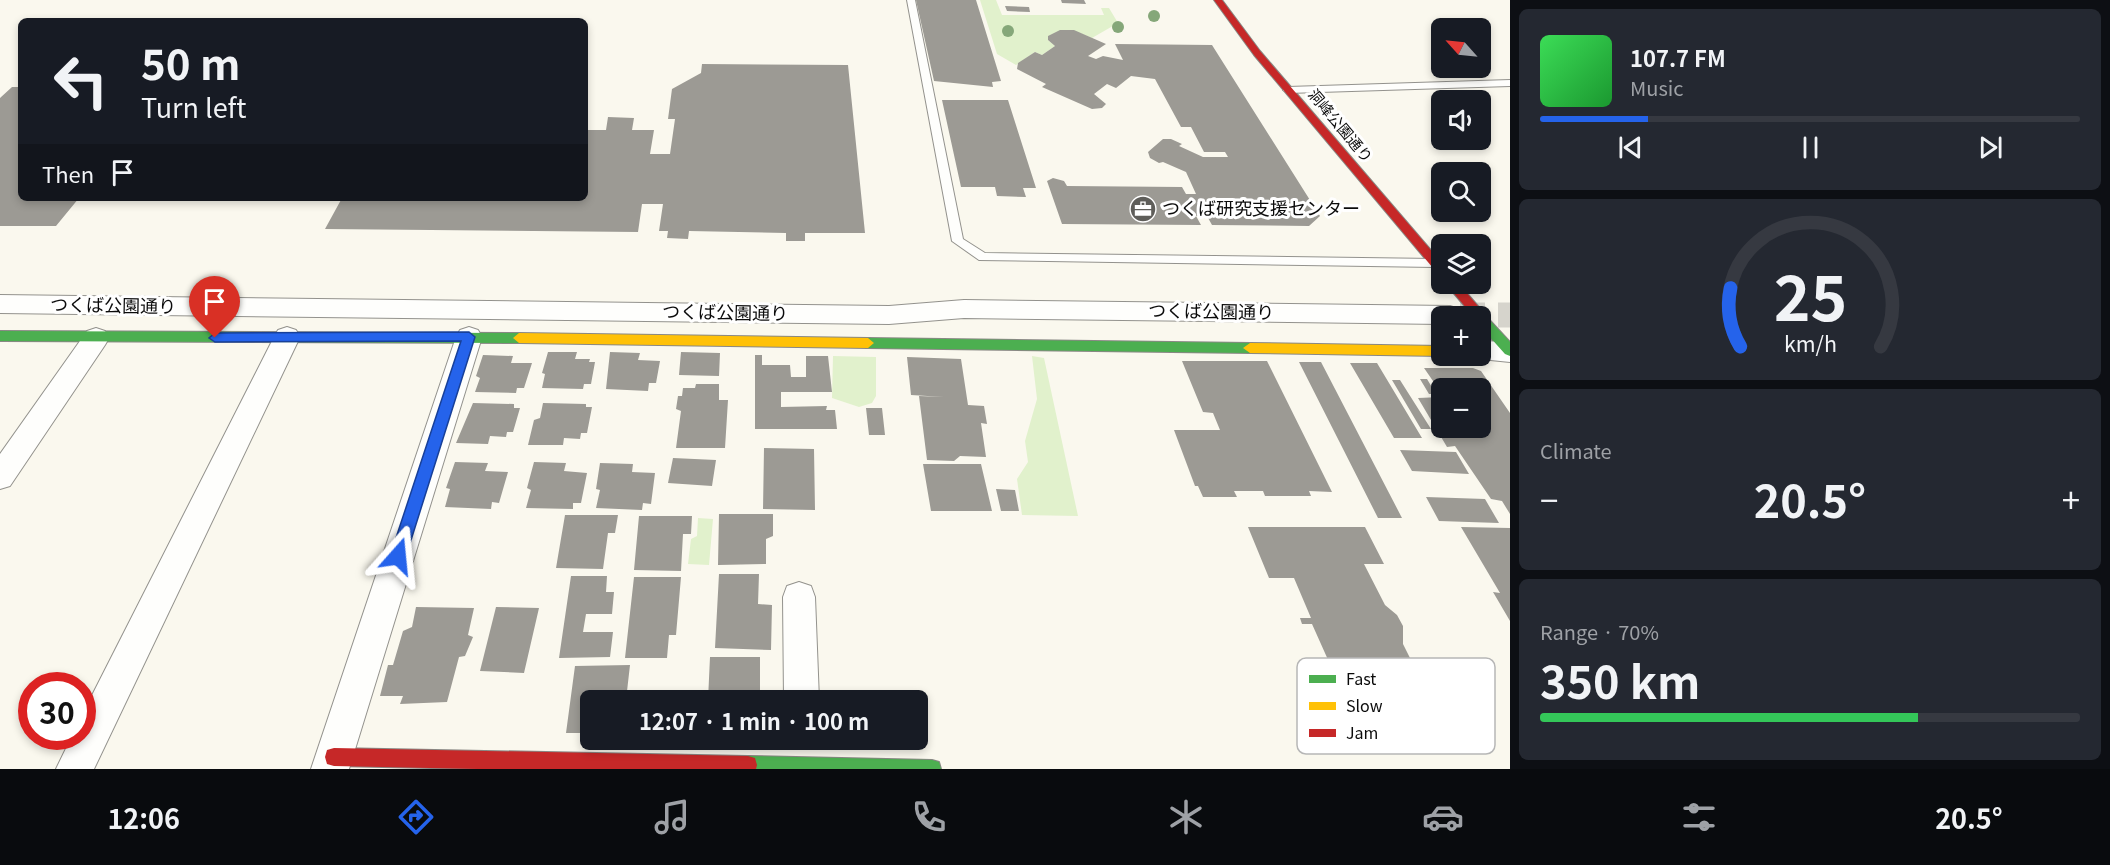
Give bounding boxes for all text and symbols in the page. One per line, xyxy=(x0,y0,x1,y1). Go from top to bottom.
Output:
north arrow xyxy=(1431,18,1491,78)
map controls xyxy=(1431,18,1491,438)
text: 50 m xyxy=(141,31,241,92)
text: 107.7 FM xyxy=(1630,41,1726,73)
icon: left xyxy=(42,42,120,120)
text: Music xyxy=(1630,73,1683,102)
street label: 洞峰公園通り xyxy=(1304,84,1378,166)
text: Turn left xyxy=(141,87,247,126)
button: sound xyxy=(1431,90,1491,150)
icon: previous xyxy=(1614,131,1647,164)
icon: pause xyxy=(1794,131,1827,164)
icon: next xyxy=(1974,131,2007,164)
icon: arrive xyxy=(106,156,139,189)
text: Then xyxy=(42,157,94,189)
button: search xyxy=(1431,162,1491,222)
office icon: つくば研究支援センター xyxy=(1128,194,1158,224)
place label: つくば研究支援センター xyxy=(1162,194,1360,220)
button: layers xyxy=(1431,234,1491,294)
text: 25 xyxy=(1773,249,1847,339)
pin xyxy=(189,276,240,338)
icon: arrive xyxy=(198,285,231,318)
street label: つくば公園通り xyxy=(50,290,176,318)
street label: つくば公園通り xyxy=(1148,296,1274,324)
street label: つくば公園通り xyxy=(662,297,788,325)
button: + xyxy=(1431,306,1491,366)
text: km/h xyxy=(1783,327,1837,358)
button: − xyxy=(1431,378,1491,438)
text: Climate xyxy=(1540,436,1612,465)
text: 20.5° xyxy=(1754,466,1866,531)
text: − xyxy=(1540,475,1558,523)
text: + xyxy=(2062,475,2080,523)
position arrow xyxy=(366,524,430,588)
text: Range · 70% xyxy=(1540,617,1659,646)
text: 350 km xyxy=(1540,647,1700,712)
legend xyxy=(1297,658,1495,754)
text: Fast xyxy=(1346,666,1376,690)
speed limit sign: 30 xyxy=(18,672,96,750)
text: Slow xyxy=(1346,693,1383,717)
text: 12:07 · 1 min · 100 m xyxy=(639,704,869,736)
text: Jam xyxy=(1346,720,1378,744)
icon: directions xyxy=(395,796,437,838)
icon: music xyxy=(651,796,693,838)
icon: phone xyxy=(908,796,950,838)
icon: climate xyxy=(1165,796,1207,838)
icon: car xyxy=(1422,796,1464,838)
icon: filters xyxy=(1678,796,1720,838)
text: 12:06 xyxy=(107,798,180,837)
text: 20.5° xyxy=(1935,798,2003,837)

